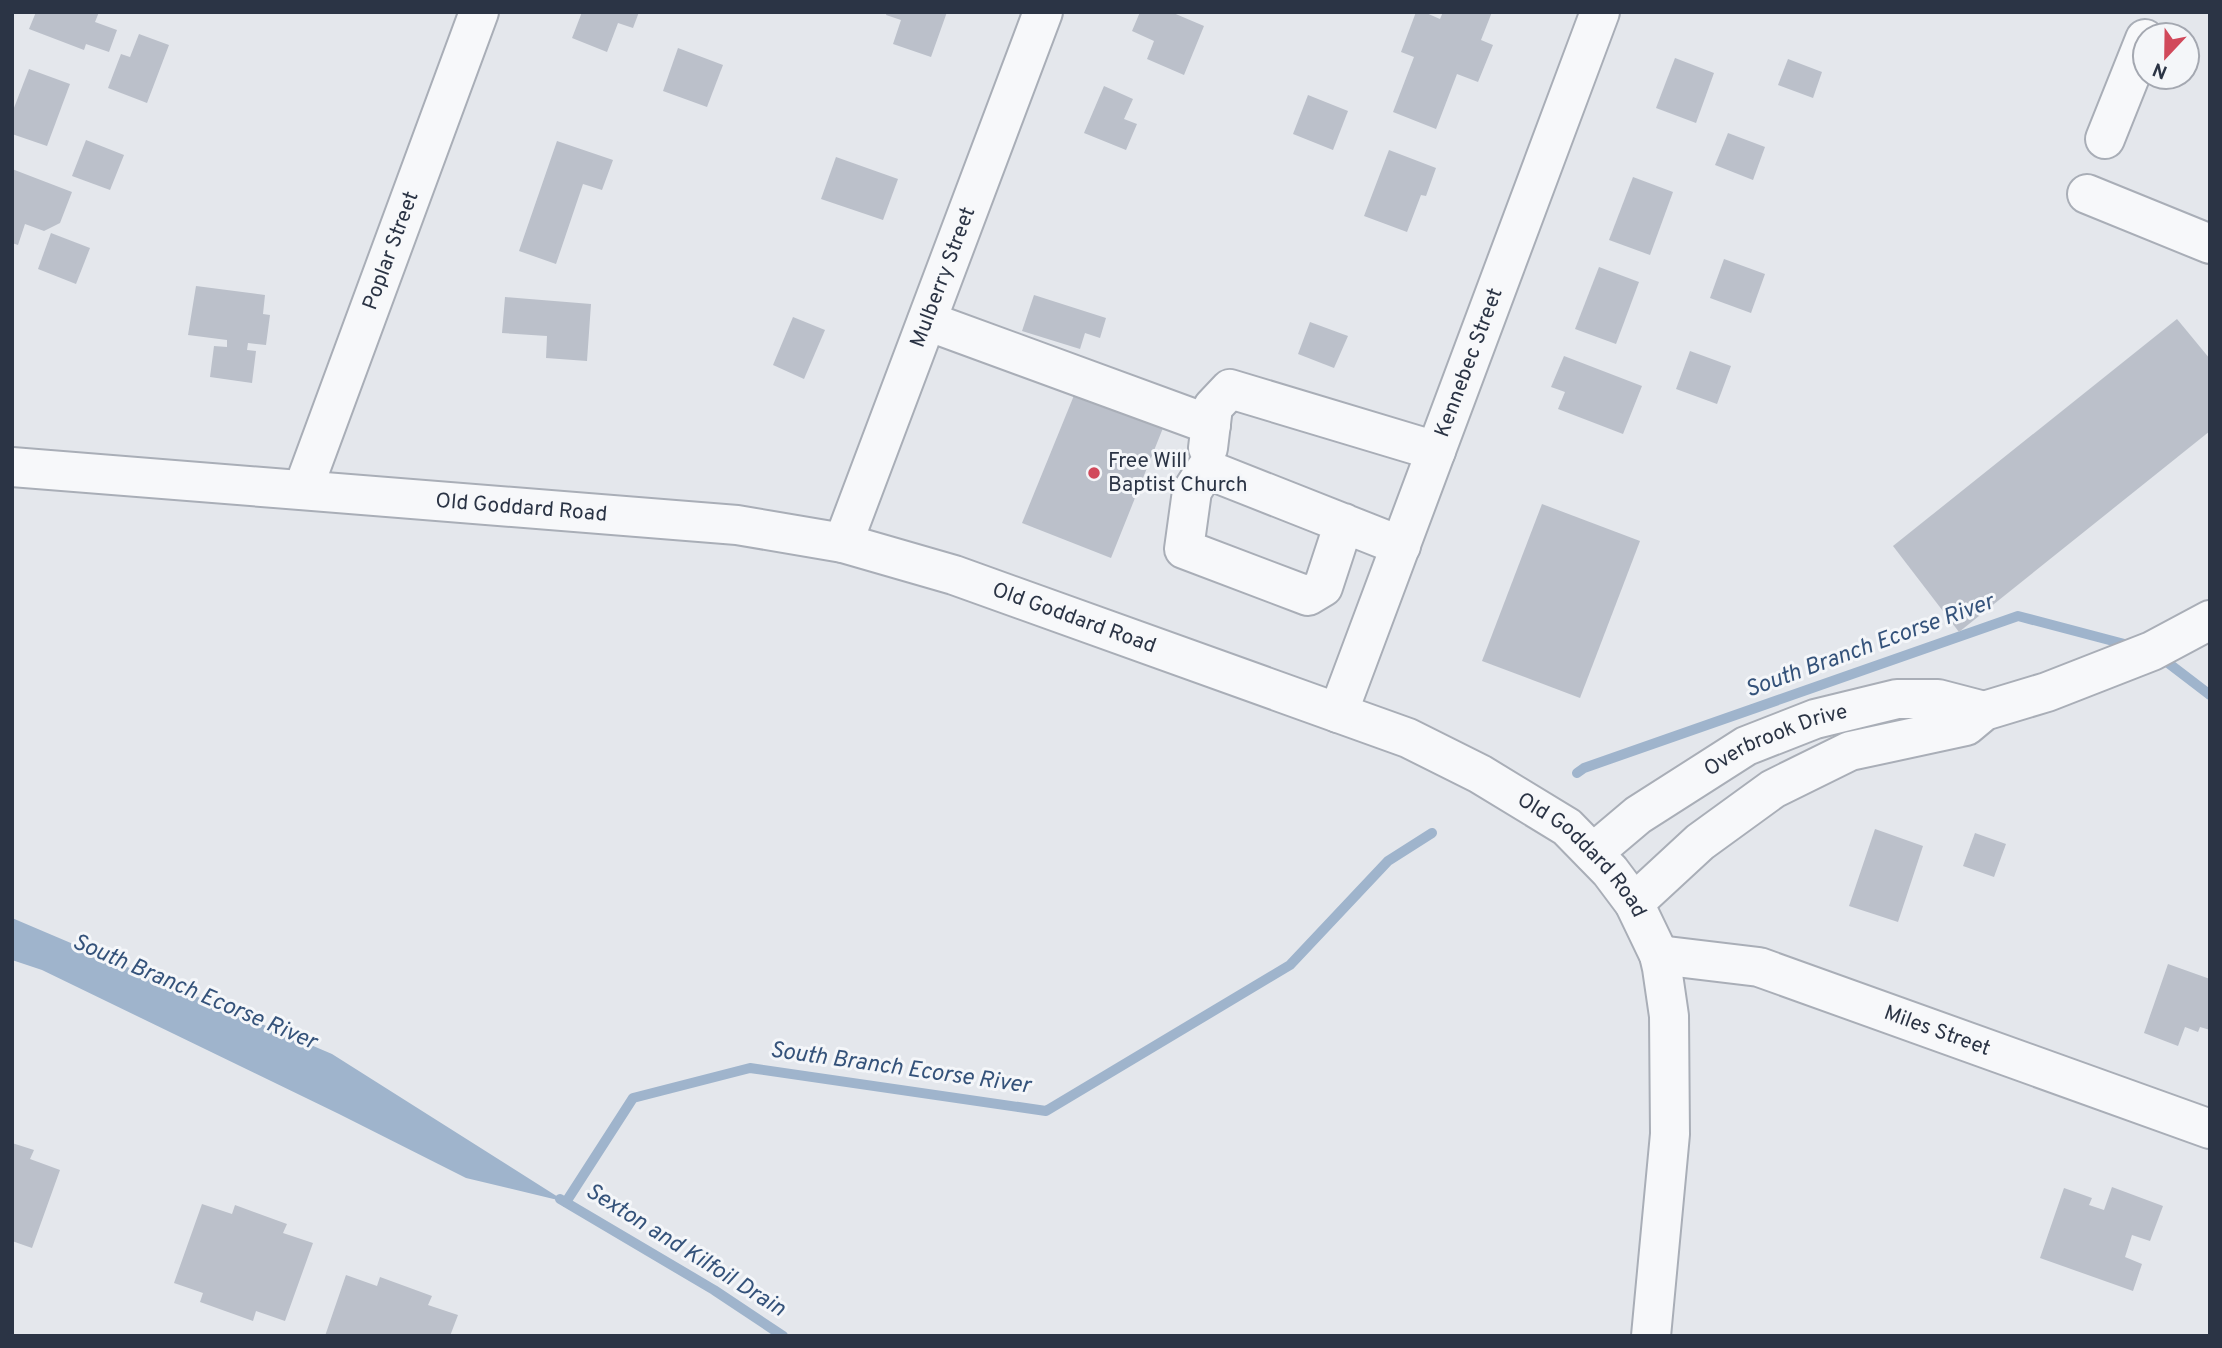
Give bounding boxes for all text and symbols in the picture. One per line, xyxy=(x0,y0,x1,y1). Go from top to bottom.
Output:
north arrow xyxy=(2131,21,2201,91)
text: N xyxy=(2150,56,2171,84)
street label: Poplar Street xyxy=(357,188,425,314)
street label: Mulberry Street xyxy=(904,203,982,351)
street label: Kennebec Street xyxy=(1429,284,1509,441)
place label: Free Will Baptist Church xyxy=(1108,448,1248,499)
marker: Free Will Baptist Church xyxy=(1086,465,1102,481)
street label: Old Goddard Road xyxy=(434,487,608,528)
street label: Old Goddard Road xyxy=(989,576,1160,660)
water label: South Branch Ecorse River xyxy=(1742,588,2000,706)
street label: Overbrook Drive xyxy=(1699,698,1850,783)
street label: Old Goddard Road xyxy=(1512,786,1652,922)
water label: South Branch Ecorse River xyxy=(67,928,323,1059)
street label: Miles Street xyxy=(1880,999,1994,1063)
water label: South Branch Ecorse River xyxy=(768,1036,1034,1102)
water label: Sexton and Kilfoil Drain xyxy=(580,1178,791,1325)

